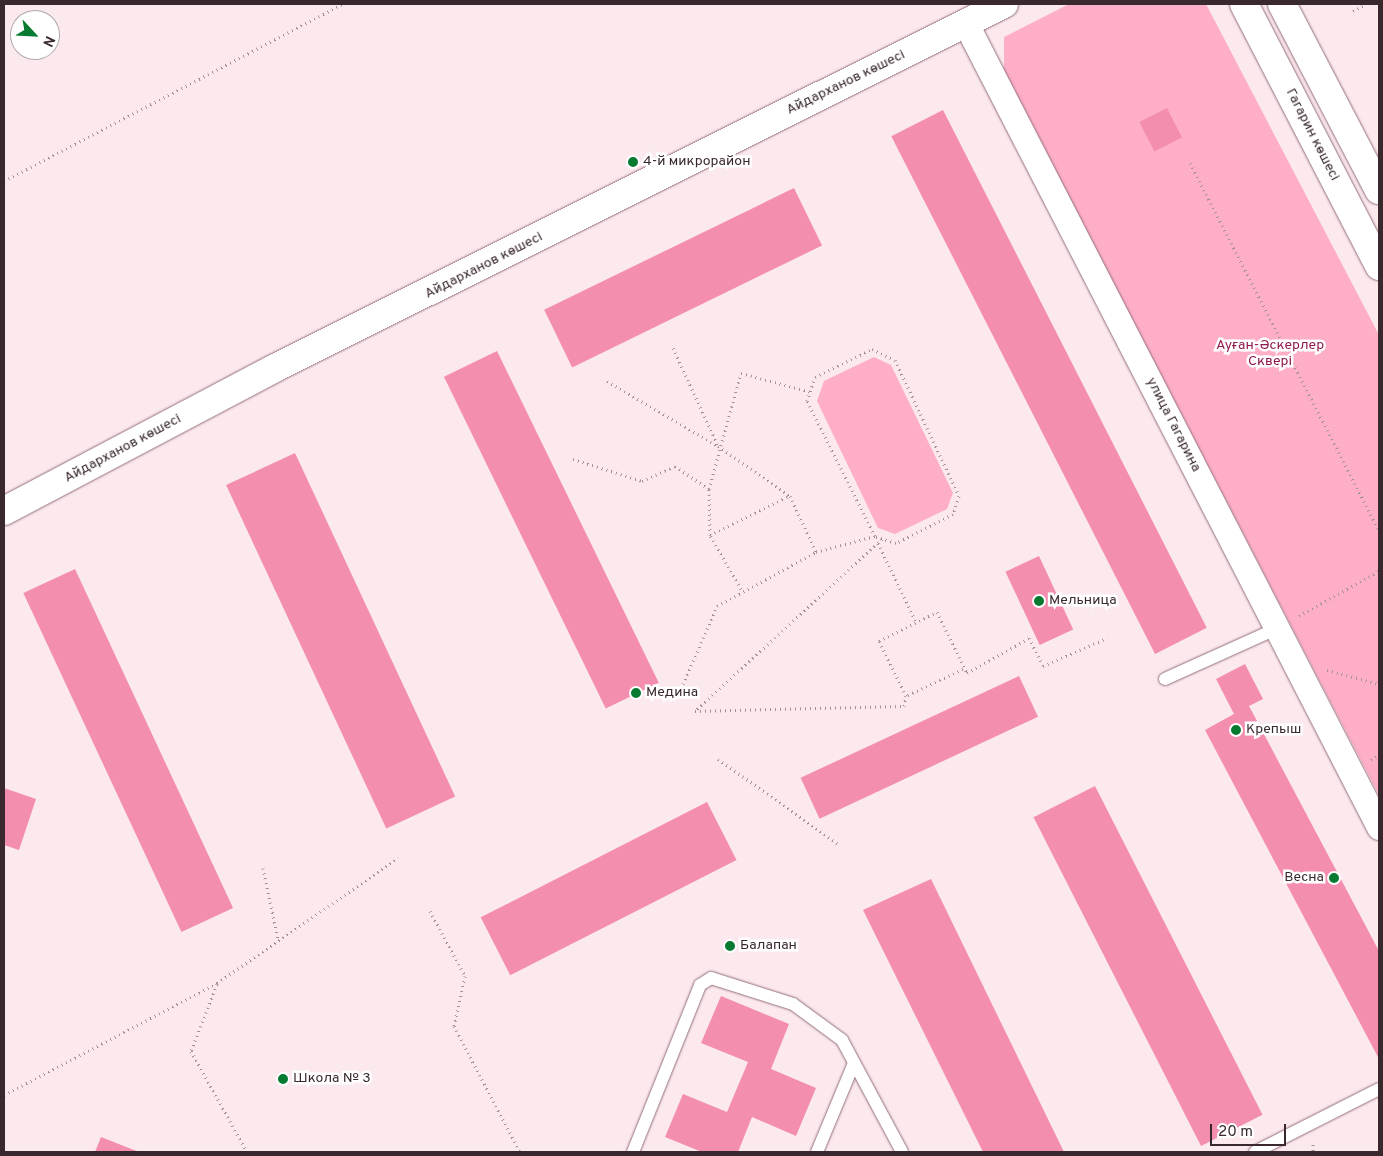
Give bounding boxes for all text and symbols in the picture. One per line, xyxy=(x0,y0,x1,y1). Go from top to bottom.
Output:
north arrow xyxy=(10,10,60,60)
text: N xyxy=(38,33,58,49)
street label: Айдарханов көшесі xyxy=(784,47,908,119)
street label: Гагарин көшесі xyxy=(1282,86,1342,184)
place label: 4-й микрорайон xyxy=(643,154,751,170)
marker: 4-й микрорайон xyxy=(627,156,639,168)
street label: Айдарханов көшесі xyxy=(422,229,546,303)
park label: Ауған-Әскерлер Сквері xyxy=(1216,338,1324,371)
street label: улица Гагарина xyxy=(1142,375,1204,475)
street label: Айдарханов көшесі xyxy=(62,411,184,487)
place label: Мельница xyxy=(1049,593,1117,609)
marker: Мельница xyxy=(1033,595,1045,607)
place label: Медина xyxy=(646,685,698,701)
marker: Медина xyxy=(630,687,642,699)
place label: Крепыш xyxy=(1246,722,1301,738)
marker: Крепыш xyxy=(1230,724,1242,736)
place label: Весна xyxy=(1284,870,1324,886)
marker: Весна xyxy=(1328,872,1340,884)
place label: Балапан xyxy=(740,938,797,954)
marker: Балапан xyxy=(724,940,736,952)
place label: Школа № 3 xyxy=(293,1071,371,1087)
marker: Школа № 3 xyxy=(277,1073,289,1085)
scale bar xyxy=(1213,1114,1289,1146)
text: 20 m xyxy=(1218,1123,1253,1142)

